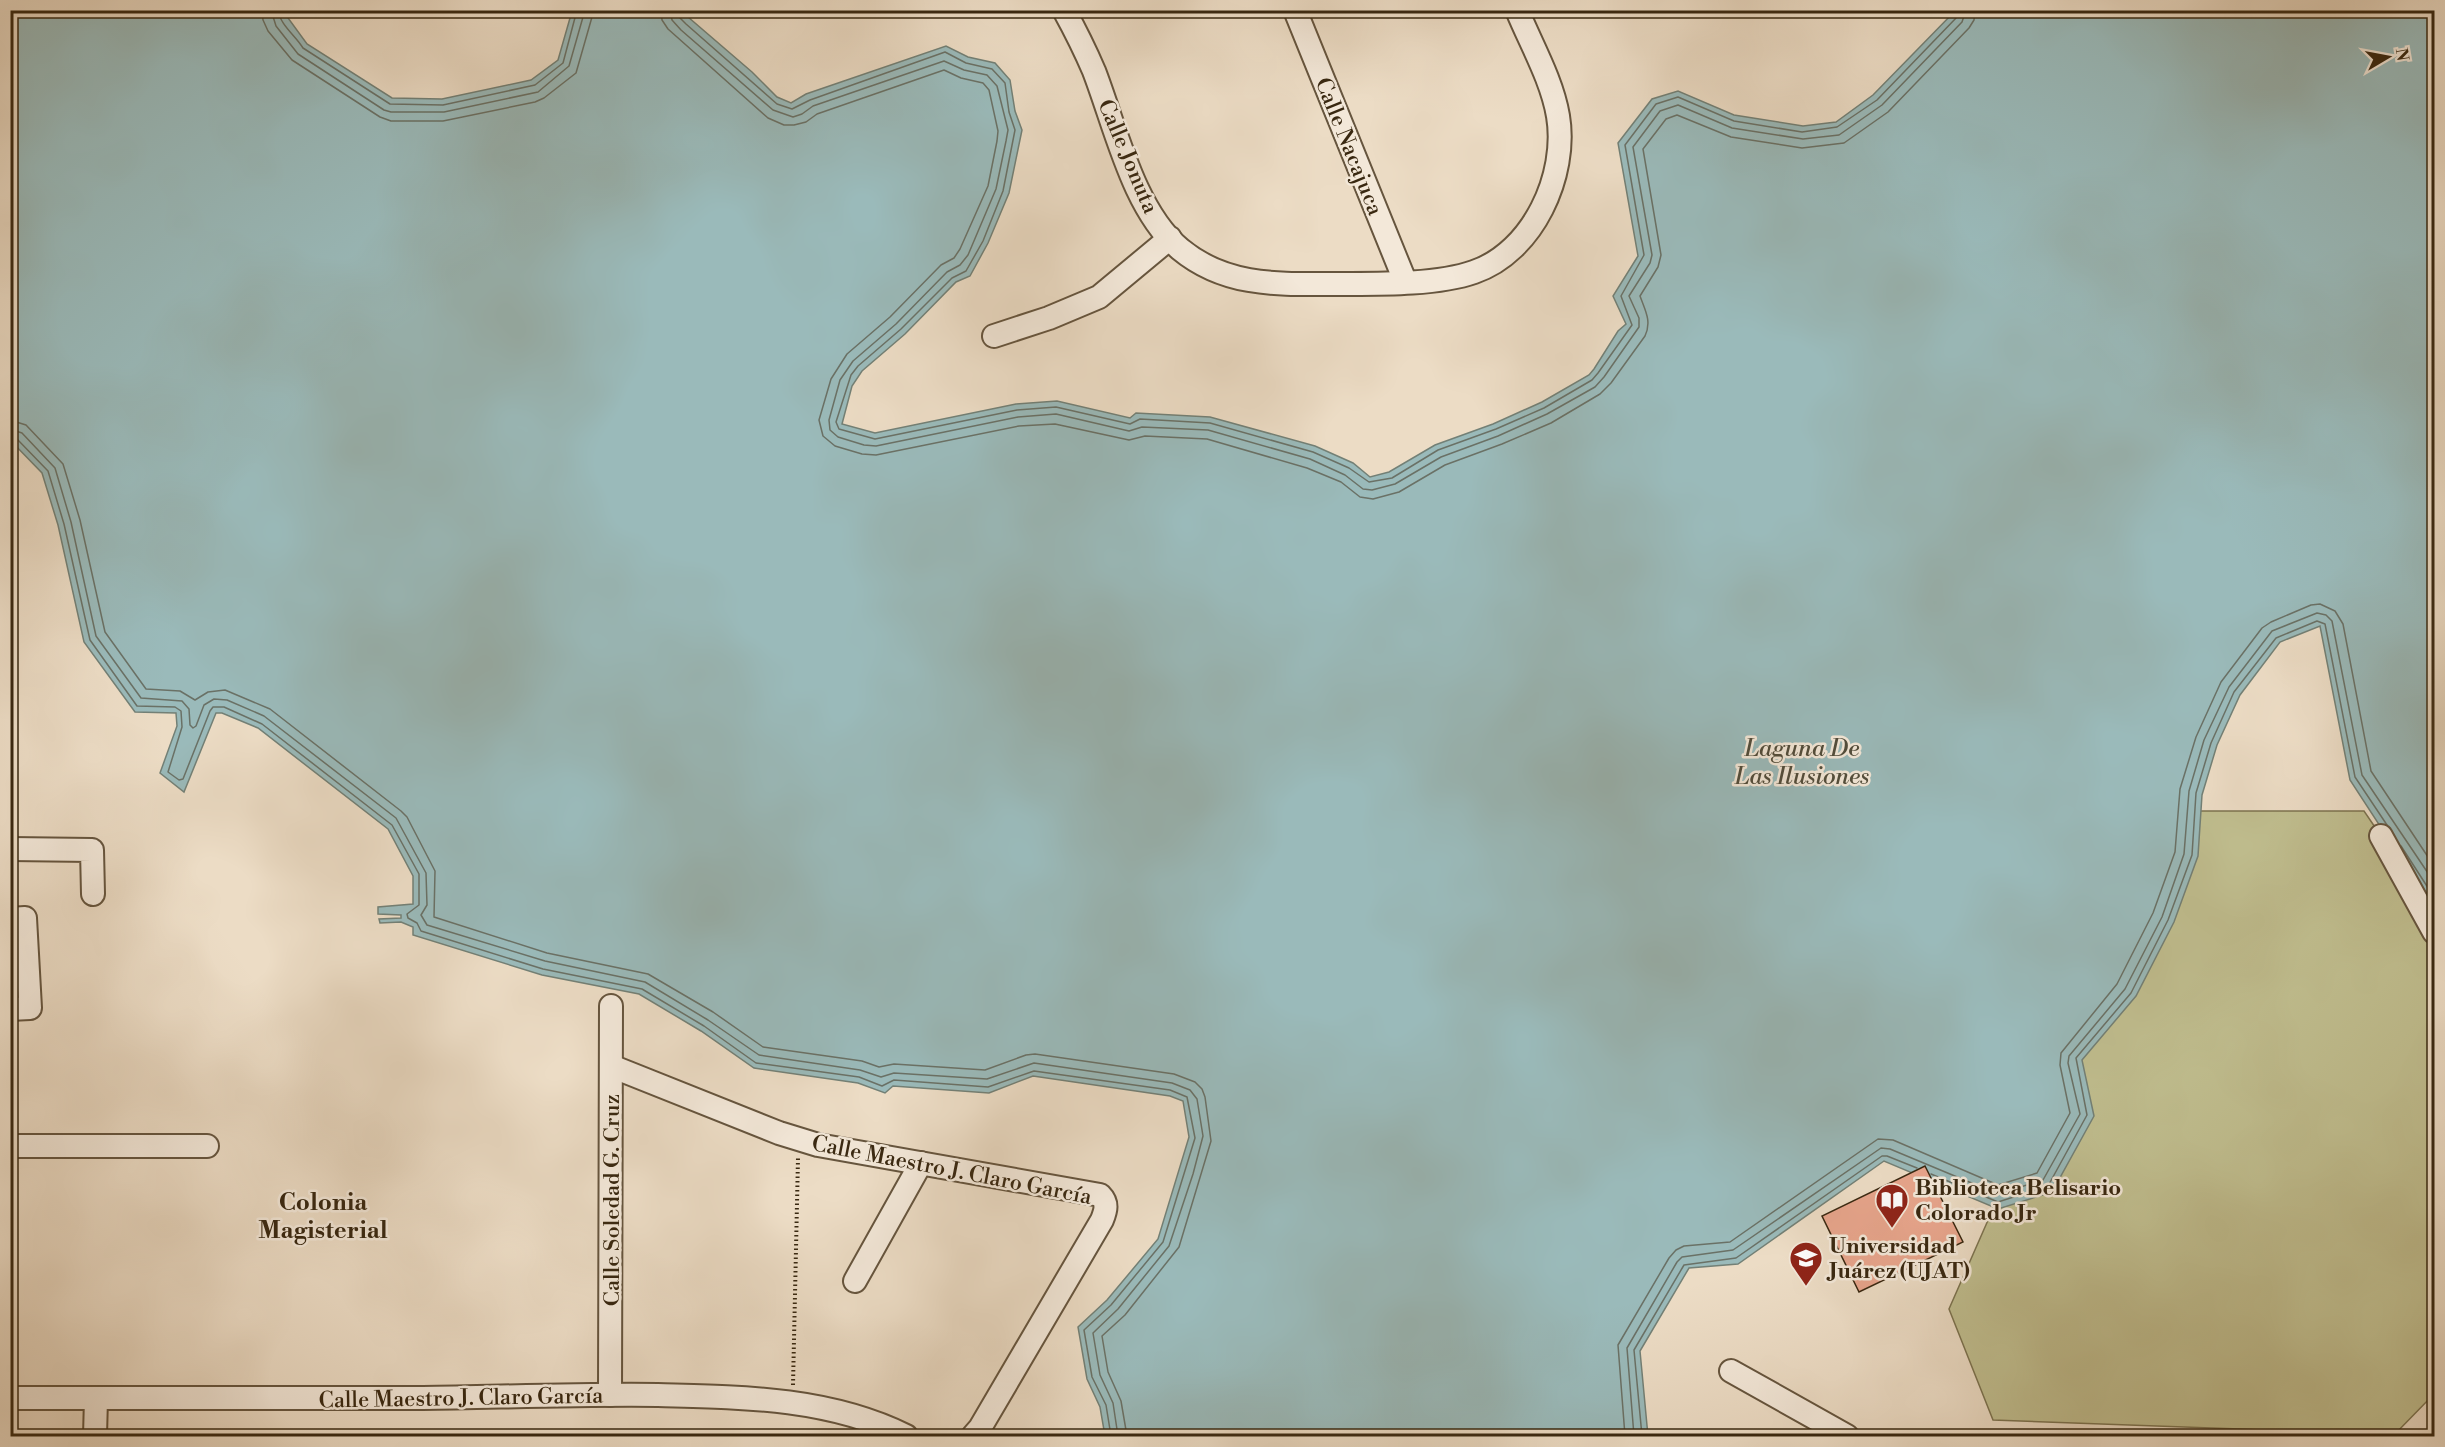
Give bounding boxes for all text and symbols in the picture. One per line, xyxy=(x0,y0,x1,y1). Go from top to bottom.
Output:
north arrow xyxy=(2358,27,2418,87)
text: N xyxy=(2391,47,2413,63)
street label: Calle Nacajuca xyxy=(1309,74,1389,220)
street label: Calle Jonuta xyxy=(1091,95,1164,219)
water label: Laguna De Las Ilusiones xyxy=(1734,734,1869,792)
street label: Calle Soledad G. Cruz xyxy=(599,1094,626,1306)
street label: Calle Maestro J. Claro García xyxy=(809,1130,1095,1211)
place label: Biblioteca Belisario Colorado Jr xyxy=(1915,1175,2121,1227)
library icon: Biblioteca Belisario Colorado Jr xyxy=(1874,1182,1910,1229)
district label: Colonia Magisterial xyxy=(258,1188,388,1246)
place label: Universidad Juárez (UJAT) xyxy=(1826,1233,1970,1285)
school or university icon: Universidad Juárez (UJAT) xyxy=(1788,1240,1824,1287)
street label: Calle Maestro J. Claro García xyxy=(319,1383,604,1414)

